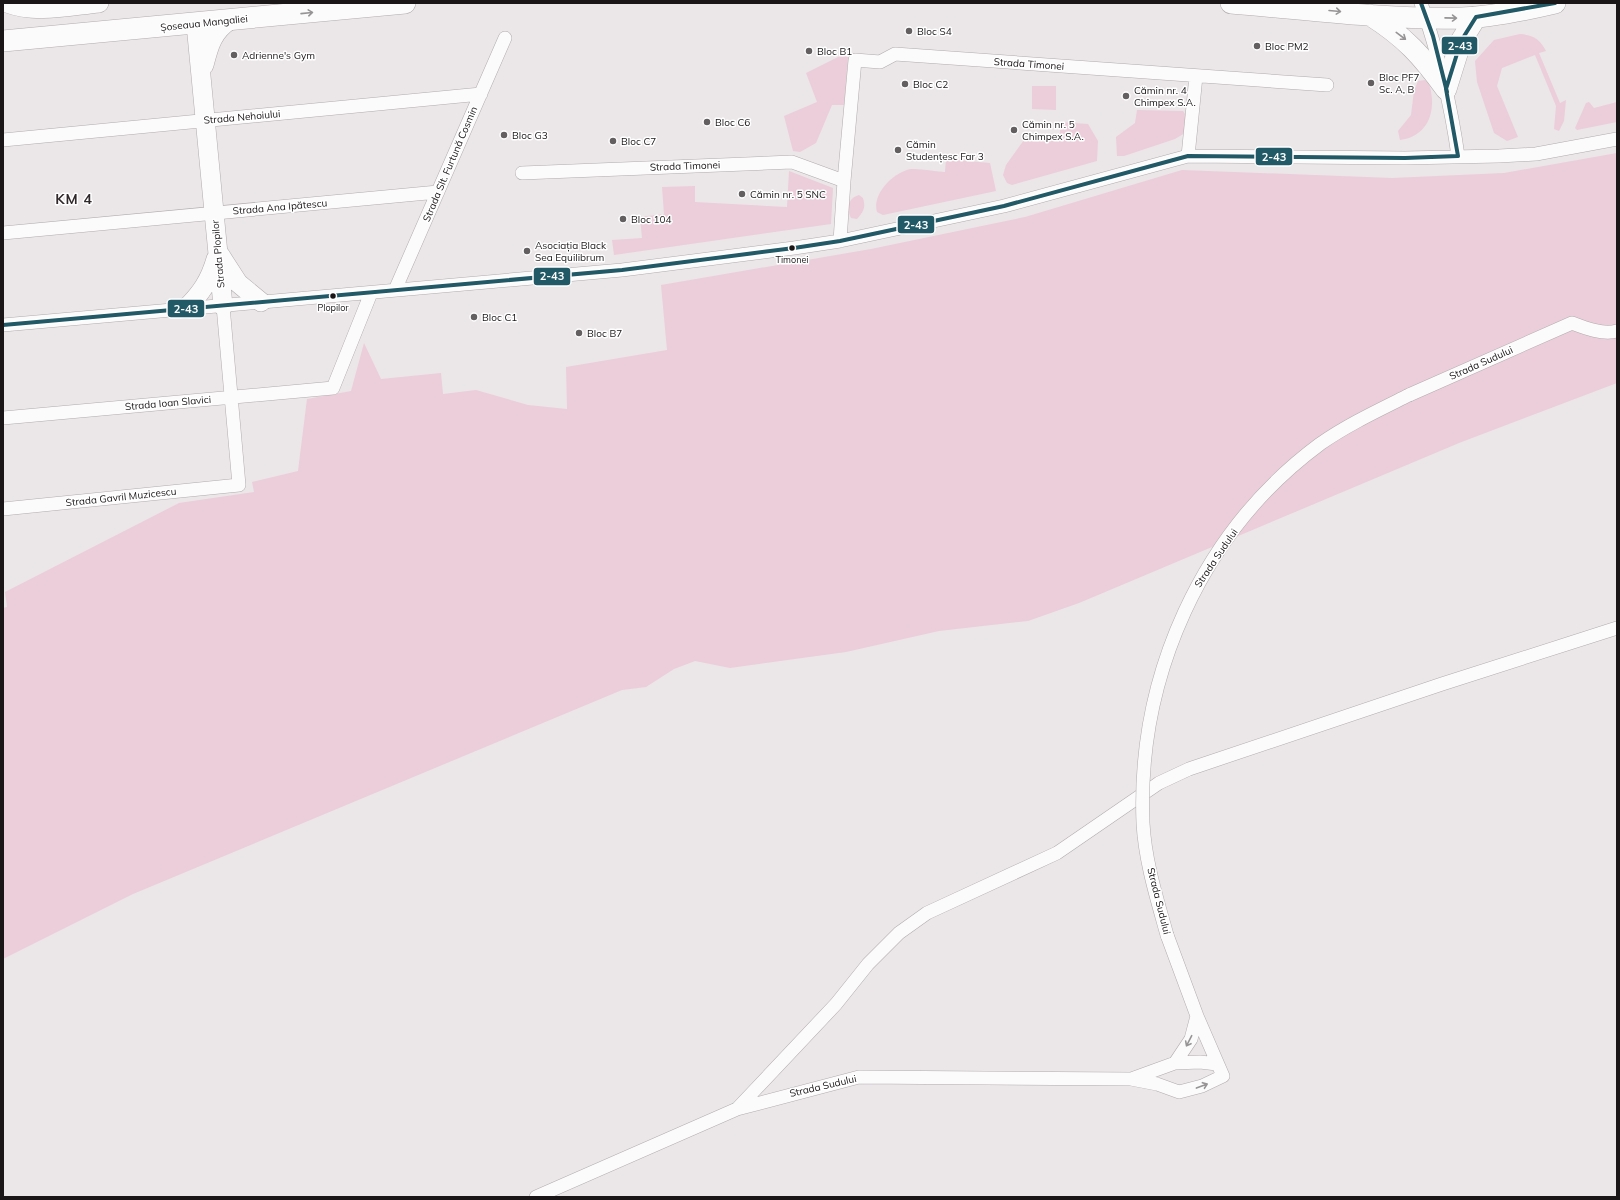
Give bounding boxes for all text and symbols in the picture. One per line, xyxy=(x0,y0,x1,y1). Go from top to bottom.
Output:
one-way arrow xyxy=(1328,8,1341,15)
one-way arrow xyxy=(300,9,313,16)
street label: Șoseaua Mangaliei xyxy=(160,12,248,34)
one-way arrow xyxy=(1444,14,1457,22)
place label: Bloc S4 xyxy=(917,25,952,38)
marker: Bloc S4 xyxy=(904,26,914,36)
one-way arrow xyxy=(1395,32,1406,40)
line badge: 2-43 xyxy=(1441,36,1478,55)
text: 2-43 xyxy=(1448,39,1473,53)
place label: Bloc PM2 xyxy=(1265,40,1309,53)
marker: Bloc PM2 xyxy=(1252,41,1262,51)
place label: Bloc B1 xyxy=(817,45,852,58)
marker: Bloc B1 xyxy=(804,46,814,56)
place label: Adrienne's Gym xyxy=(242,49,315,62)
marker: Adrienne's Gym xyxy=(229,50,239,60)
street label: Strada Timonei xyxy=(993,55,1065,73)
place label: Bloc PF7 Sc. A, B xyxy=(1379,71,1420,96)
place label: Bloc C2 xyxy=(913,78,948,91)
marker: Bloc PF7 Sc. A, B xyxy=(1366,78,1376,88)
marker: Bloc C2 xyxy=(900,79,910,89)
place label: Cămin nr. 4 Chimpex S.A. xyxy=(1134,84,1196,109)
marker: Cămin nr. 4 Chimpex S.A. xyxy=(1121,91,1131,101)
street label: Strada Slt. Furtună Cosmin xyxy=(420,104,480,224)
street label: Strada Nehoiului xyxy=(203,107,281,127)
place label: Bloc C6 xyxy=(715,116,750,129)
marker: Bloc C6 xyxy=(702,117,712,127)
place label: Cămin nr. 5 Chimpex S.A. xyxy=(1022,118,1084,143)
marker: Cămin nr. 5 Chimpex S.A. xyxy=(1009,125,1019,135)
place label: Bloc G3 xyxy=(512,129,548,142)
marker: Bloc G3 xyxy=(499,130,509,140)
place label: Bloc C7 xyxy=(621,135,656,148)
marker: Bloc C7 xyxy=(608,136,618,146)
place label: Cămin Studențesc Far 3 xyxy=(906,138,984,163)
marker: Cămin Studențesc Far 3 xyxy=(893,145,903,155)
line badge: 2-43 xyxy=(1255,147,1293,166)
text: 2-43 xyxy=(1262,150,1287,164)
street label: Strada Timonei xyxy=(650,158,720,174)
place label: Cămin nr. 5 SNC xyxy=(750,188,826,201)
marker: Cămin nr. 5 SNC xyxy=(737,189,747,199)
district label: KM 4 xyxy=(55,190,93,208)
street label: Strada Ana Ipătescu xyxy=(232,196,328,218)
place label: Bloc 104 xyxy=(631,213,671,226)
marker: Bloc 104 xyxy=(618,214,628,224)
line badge: 2-43 xyxy=(897,215,935,234)
text: 2-43 xyxy=(904,218,929,232)
street label: Strada Plopilor xyxy=(209,219,227,289)
place label: Asociația Black Sea Equilibrum xyxy=(535,239,607,264)
marker: Timonei xyxy=(787,243,797,253)
marker: Asociația Black Sea Equilibrum xyxy=(522,246,532,256)
place label: Timonei xyxy=(776,254,808,265)
line badge: 2-43 xyxy=(533,267,571,286)
text: 2-43 xyxy=(540,269,565,283)
marker: Plopilor xyxy=(328,291,338,301)
line badge: 2-43 xyxy=(167,299,205,318)
text: 2-43 xyxy=(174,302,199,316)
place label: Plopilor xyxy=(317,302,349,313)
place label: Bloc C1 xyxy=(482,311,517,324)
marker: Bloc C1 xyxy=(469,312,479,322)
place label: Bloc B7 xyxy=(587,327,622,340)
marker: Bloc B7 xyxy=(574,328,584,338)
street label: Strada Sudului xyxy=(1447,343,1515,383)
street label: Strada Ioan Slavici xyxy=(124,393,212,413)
street label: Strada Gavril Muzicescu xyxy=(65,485,177,509)
street label: Strada Sudului xyxy=(1192,526,1240,590)
street label: Strada Sudului xyxy=(1144,866,1174,936)
one-way arrow xyxy=(1185,1034,1192,1046)
street label: Strada Sudului xyxy=(788,1072,858,1100)
one-way arrow xyxy=(1195,1081,1207,1089)

